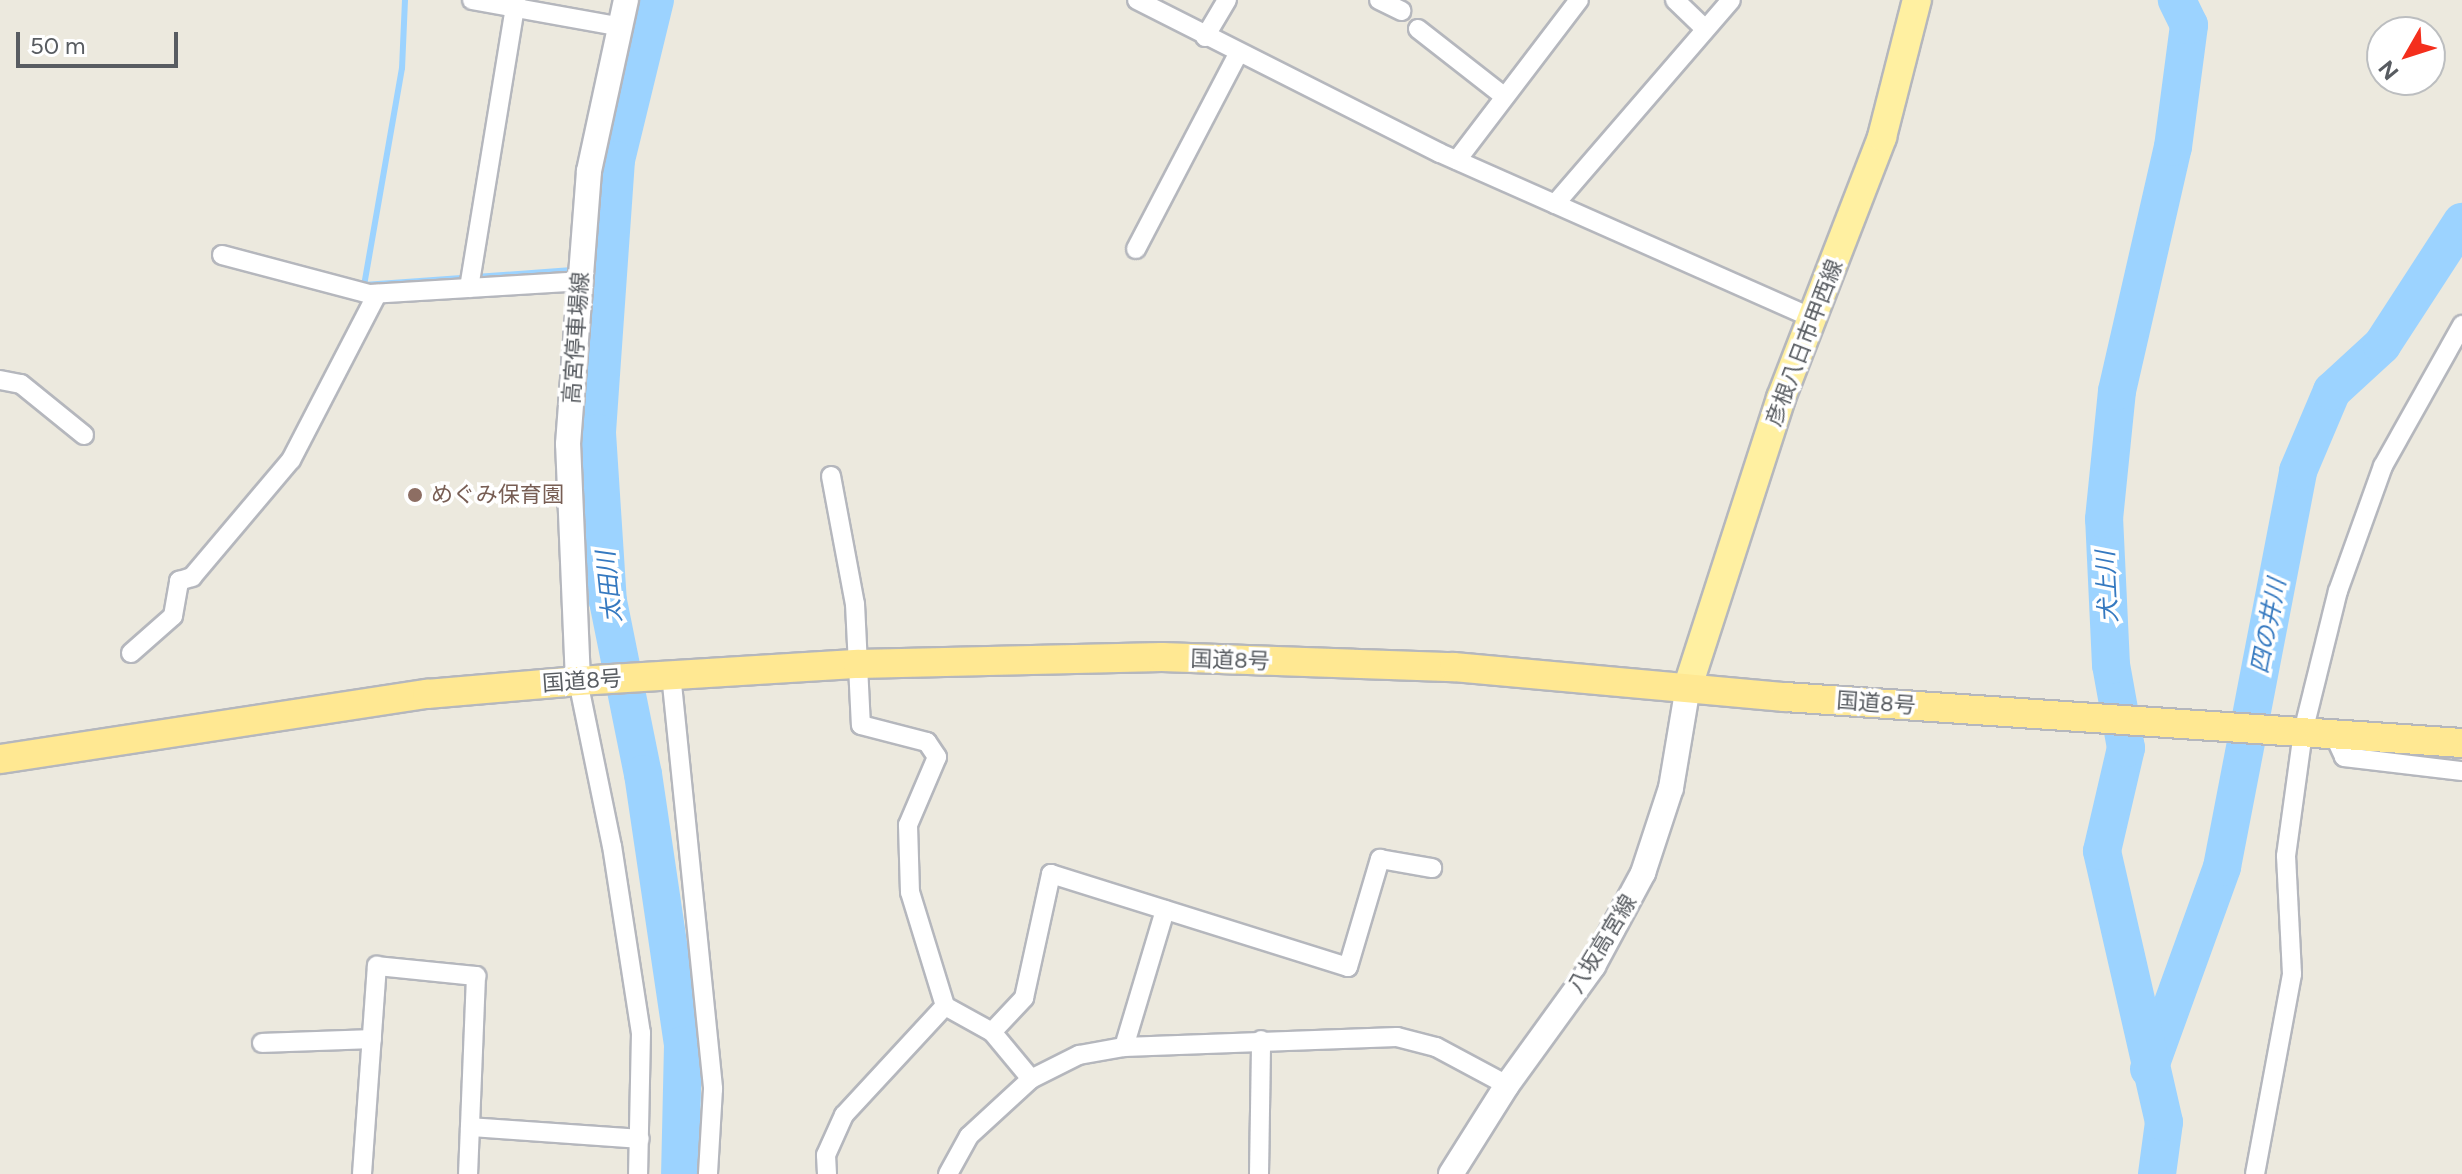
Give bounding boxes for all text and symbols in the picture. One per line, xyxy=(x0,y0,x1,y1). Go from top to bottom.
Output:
scale bar xyxy=(20,16,182,66)
north arrow xyxy=(2366,16,2446,96)
text: 50 m xyxy=(30,31,86,60)
text: N xyxy=(2373,55,2404,85)
street label: 彦根八日市甲西線 xyxy=(1760,256,1848,430)
street label: 高宮停車場線 xyxy=(558,271,594,405)
place label: めぐみ保育園 xyxy=(431,482,563,508)
marker: めぐみ保育園 xyxy=(406,486,424,504)
water label: 太田川 xyxy=(591,550,627,624)
water label: 犬上川 xyxy=(2091,550,2123,624)
water label: 四の井川 xyxy=(2245,576,2291,676)
street label: 国道8号 xyxy=(1190,645,1270,675)
street label: 国道8号 xyxy=(541,665,623,697)
street label: 国道8号 xyxy=(1835,687,1917,719)
street label: 八坂高宮線 xyxy=(1562,890,1642,998)

